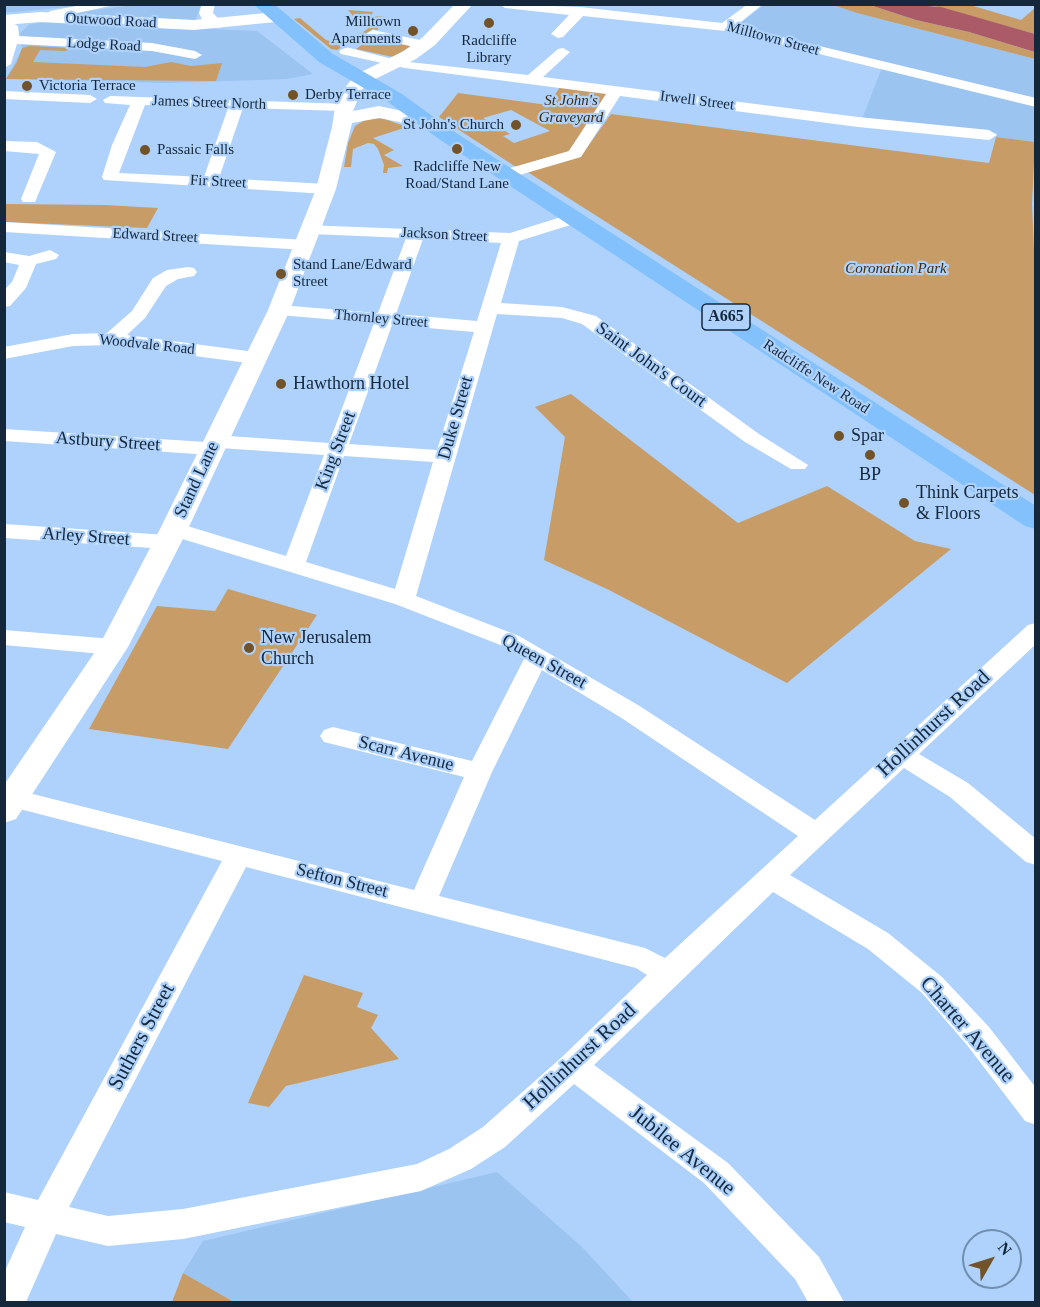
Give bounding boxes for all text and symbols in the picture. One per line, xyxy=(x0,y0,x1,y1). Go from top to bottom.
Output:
street label: Outwood Road xyxy=(65,10,157,32)
place label: Milltown Apartments xyxy=(331,13,401,48)
marker: Radcliffe Library xyxy=(482,16,496,30)
street label: Milltown Street xyxy=(725,18,821,60)
marker: Milltown Apartments xyxy=(406,24,420,38)
place label: Radcliffe Library xyxy=(461,32,517,67)
street label: Lodge Road xyxy=(67,34,141,56)
place label: Victoria Terrace xyxy=(39,77,136,95)
marker: Victoria Terrace xyxy=(20,79,34,93)
place label: Derby Terrace xyxy=(305,86,391,104)
marker: Derby Terrace xyxy=(286,88,300,102)
street label: Irwell Street xyxy=(659,88,735,114)
street label: James Street North xyxy=(152,92,266,114)
park label: St John's Graveyard xyxy=(539,92,603,127)
place label: St John's Church xyxy=(403,116,504,134)
marker: St John's Church xyxy=(509,118,523,132)
place label: Passaic Falls xyxy=(157,141,234,159)
marker: Radcliffe New Road/Stand Lane xyxy=(450,142,464,156)
marker: Passaic Falls xyxy=(138,143,152,157)
place label: Radcliffe New Road/Stand Lane xyxy=(405,158,509,193)
street label: Fir Street xyxy=(189,172,247,192)
street label: Jackson Street xyxy=(400,224,488,246)
street label: Edward Street xyxy=(112,225,198,247)
place label: Stand Lane/Edward Street xyxy=(293,256,412,291)
park label: Coronation Park xyxy=(845,260,947,278)
marker: Stand Lane/Edward Street xyxy=(274,267,288,281)
road number: A665 xyxy=(702,304,750,330)
street label: Thornley Street xyxy=(334,306,428,332)
street label: Saint John's Court xyxy=(592,318,710,412)
street label: Woodvale Road xyxy=(98,331,196,359)
street label: Radcliffe New Road xyxy=(760,336,872,418)
place label: Hawthorn Hotel xyxy=(293,373,409,395)
street label: Duke Street xyxy=(434,374,478,462)
marker: Hawthorn Hotel xyxy=(274,377,288,391)
street label: King Street xyxy=(311,409,361,493)
place label: Spar xyxy=(851,425,884,447)
street label: Astbury Street xyxy=(55,428,161,456)
marker: Spar xyxy=(832,429,846,443)
street label: Stand Lane xyxy=(170,439,224,521)
marker: BP xyxy=(863,448,877,462)
place label: BP xyxy=(859,464,881,486)
place label: Think Carpets & Floors xyxy=(916,482,1018,524)
marker: Think Carpets & Floors xyxy=(897,496,911,510)
street label: Arley Street xyxy=(42,523,130,551)
place label: New Jerusalem Church xyxy=(261,627,371,670)
street label: Queen Street xyxy=(498,630,590,694)
marker: New Jerusalem Church xyxy=(242,641,256,655)
street label: Hollinhurst Road xyxy=(872,665,996,783)
street label: Scarr Avenue xyxy=(356,732,456,776)
street label: Sefton Street xyxy=(294,859,390,903)
street label: Charter Avenue xyxy=(914,972,1020,1088)
street label: Suthers Street xyxy=(103,979,181,1095)
street label: Hollinhurst Road xyxy=(518,998,642,1116)
street label: Jubilee Avenue xyxy=(624,1101,740,1201)
north arrow xyxy=(962,1229,1022,1289)
text: N xyxy=(995,1239,1015,1258)

